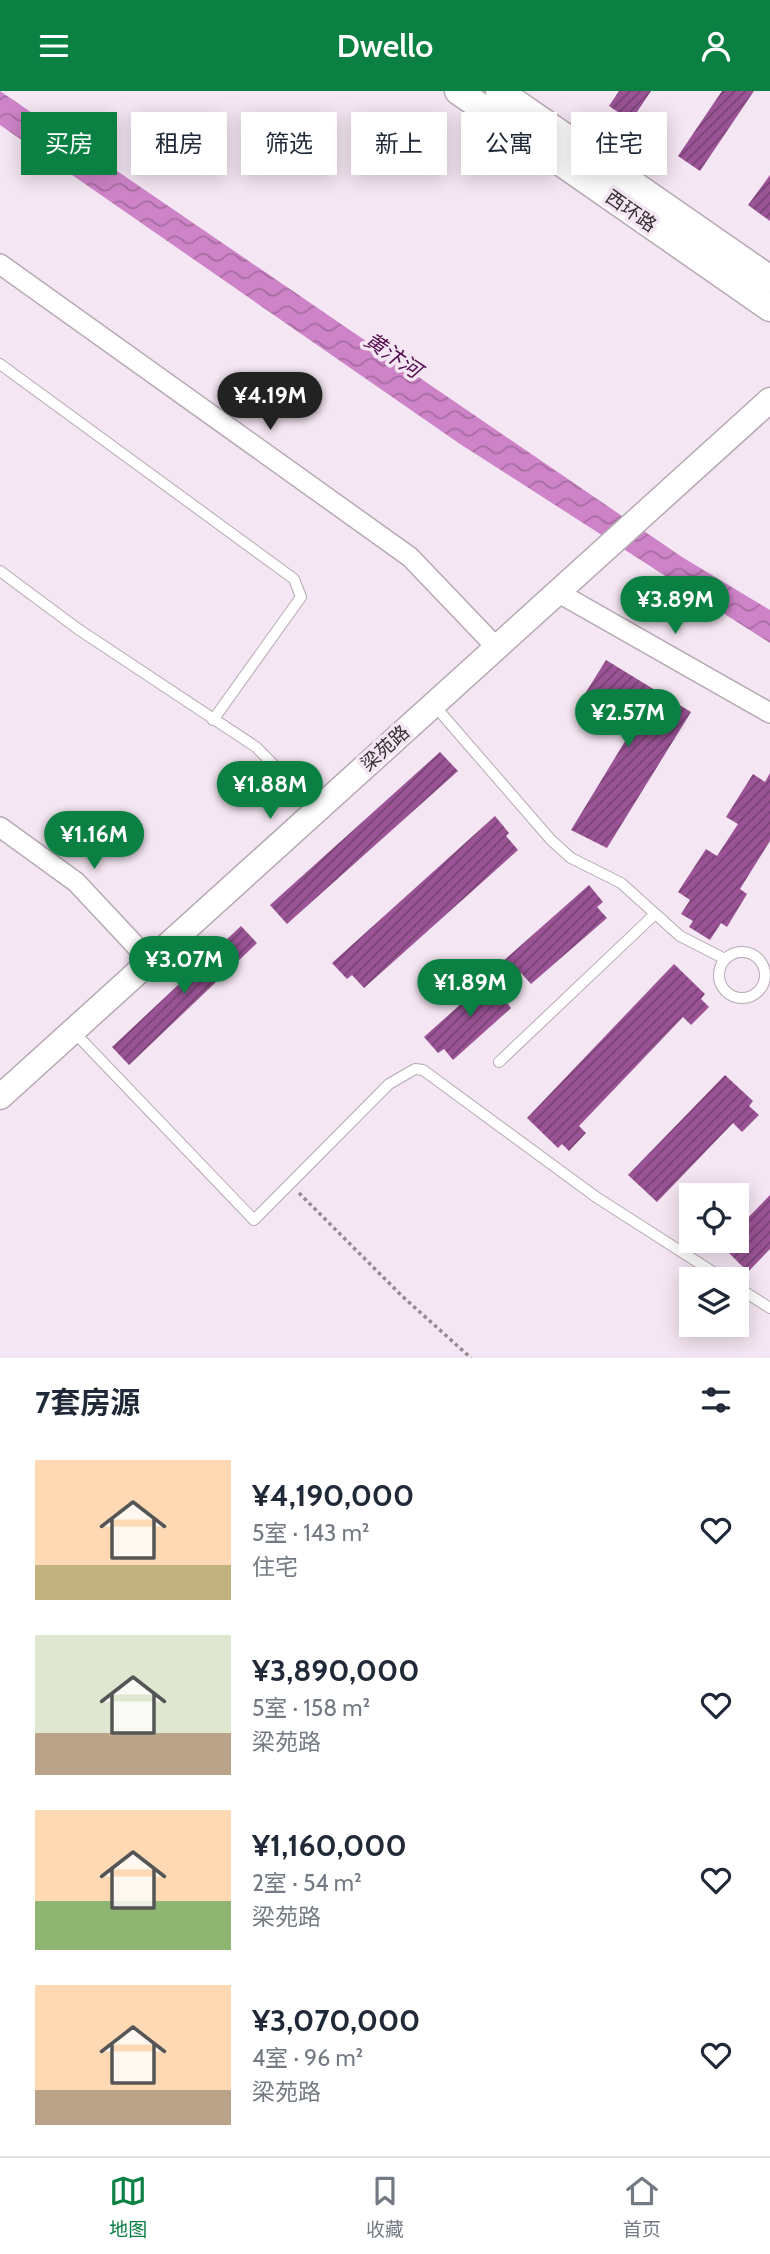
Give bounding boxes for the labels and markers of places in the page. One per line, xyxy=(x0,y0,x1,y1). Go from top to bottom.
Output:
pin: ¥4.19M xyxy=(213,373,327,432)
pin: ¥3.89M xyxy=(618,577,732,636)
pin: ¥2.57M xyxy=(571,689,685,749)
pin: ¥1.88M xyxy=(213,761,327,821)
pin: ¥1.16M xyxy=(37,811,151,871)
pin: ¥3.07M xyxy=(127,937,241,996)
pin: ¥1.89M xyxy=(413,960,527,1019)

